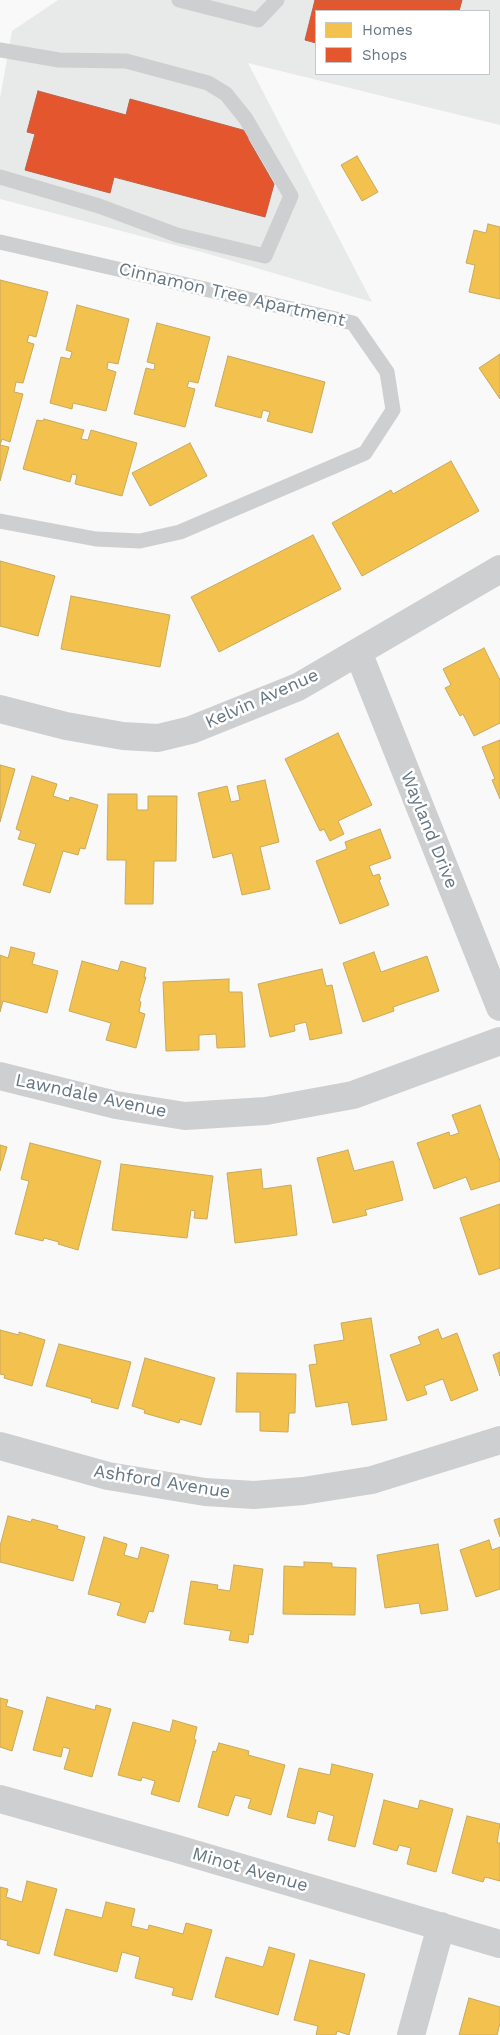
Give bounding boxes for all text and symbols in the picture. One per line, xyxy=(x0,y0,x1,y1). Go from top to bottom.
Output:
legend xyxy=(315,10,490,75)
text: Homes xyxy=(362,21,413,39)
text: Shops xyxy=(362,46,407,64)
street label: Cinnamon Tree Apartment xyxy=(116,258,348,332)
street label: Kelvin Avenue xyxy=(202,664,322,734)
street label: Wayland Drive xyxy=(396,768,462,892)
street label: Lawndale Avenue xyxy=(13,1069,169,1123)
street label: Ashford Avenue xyxy=(92,1461,232,1503)
street label: Minot Avenue xyxy=(190,1843,310,1897)

